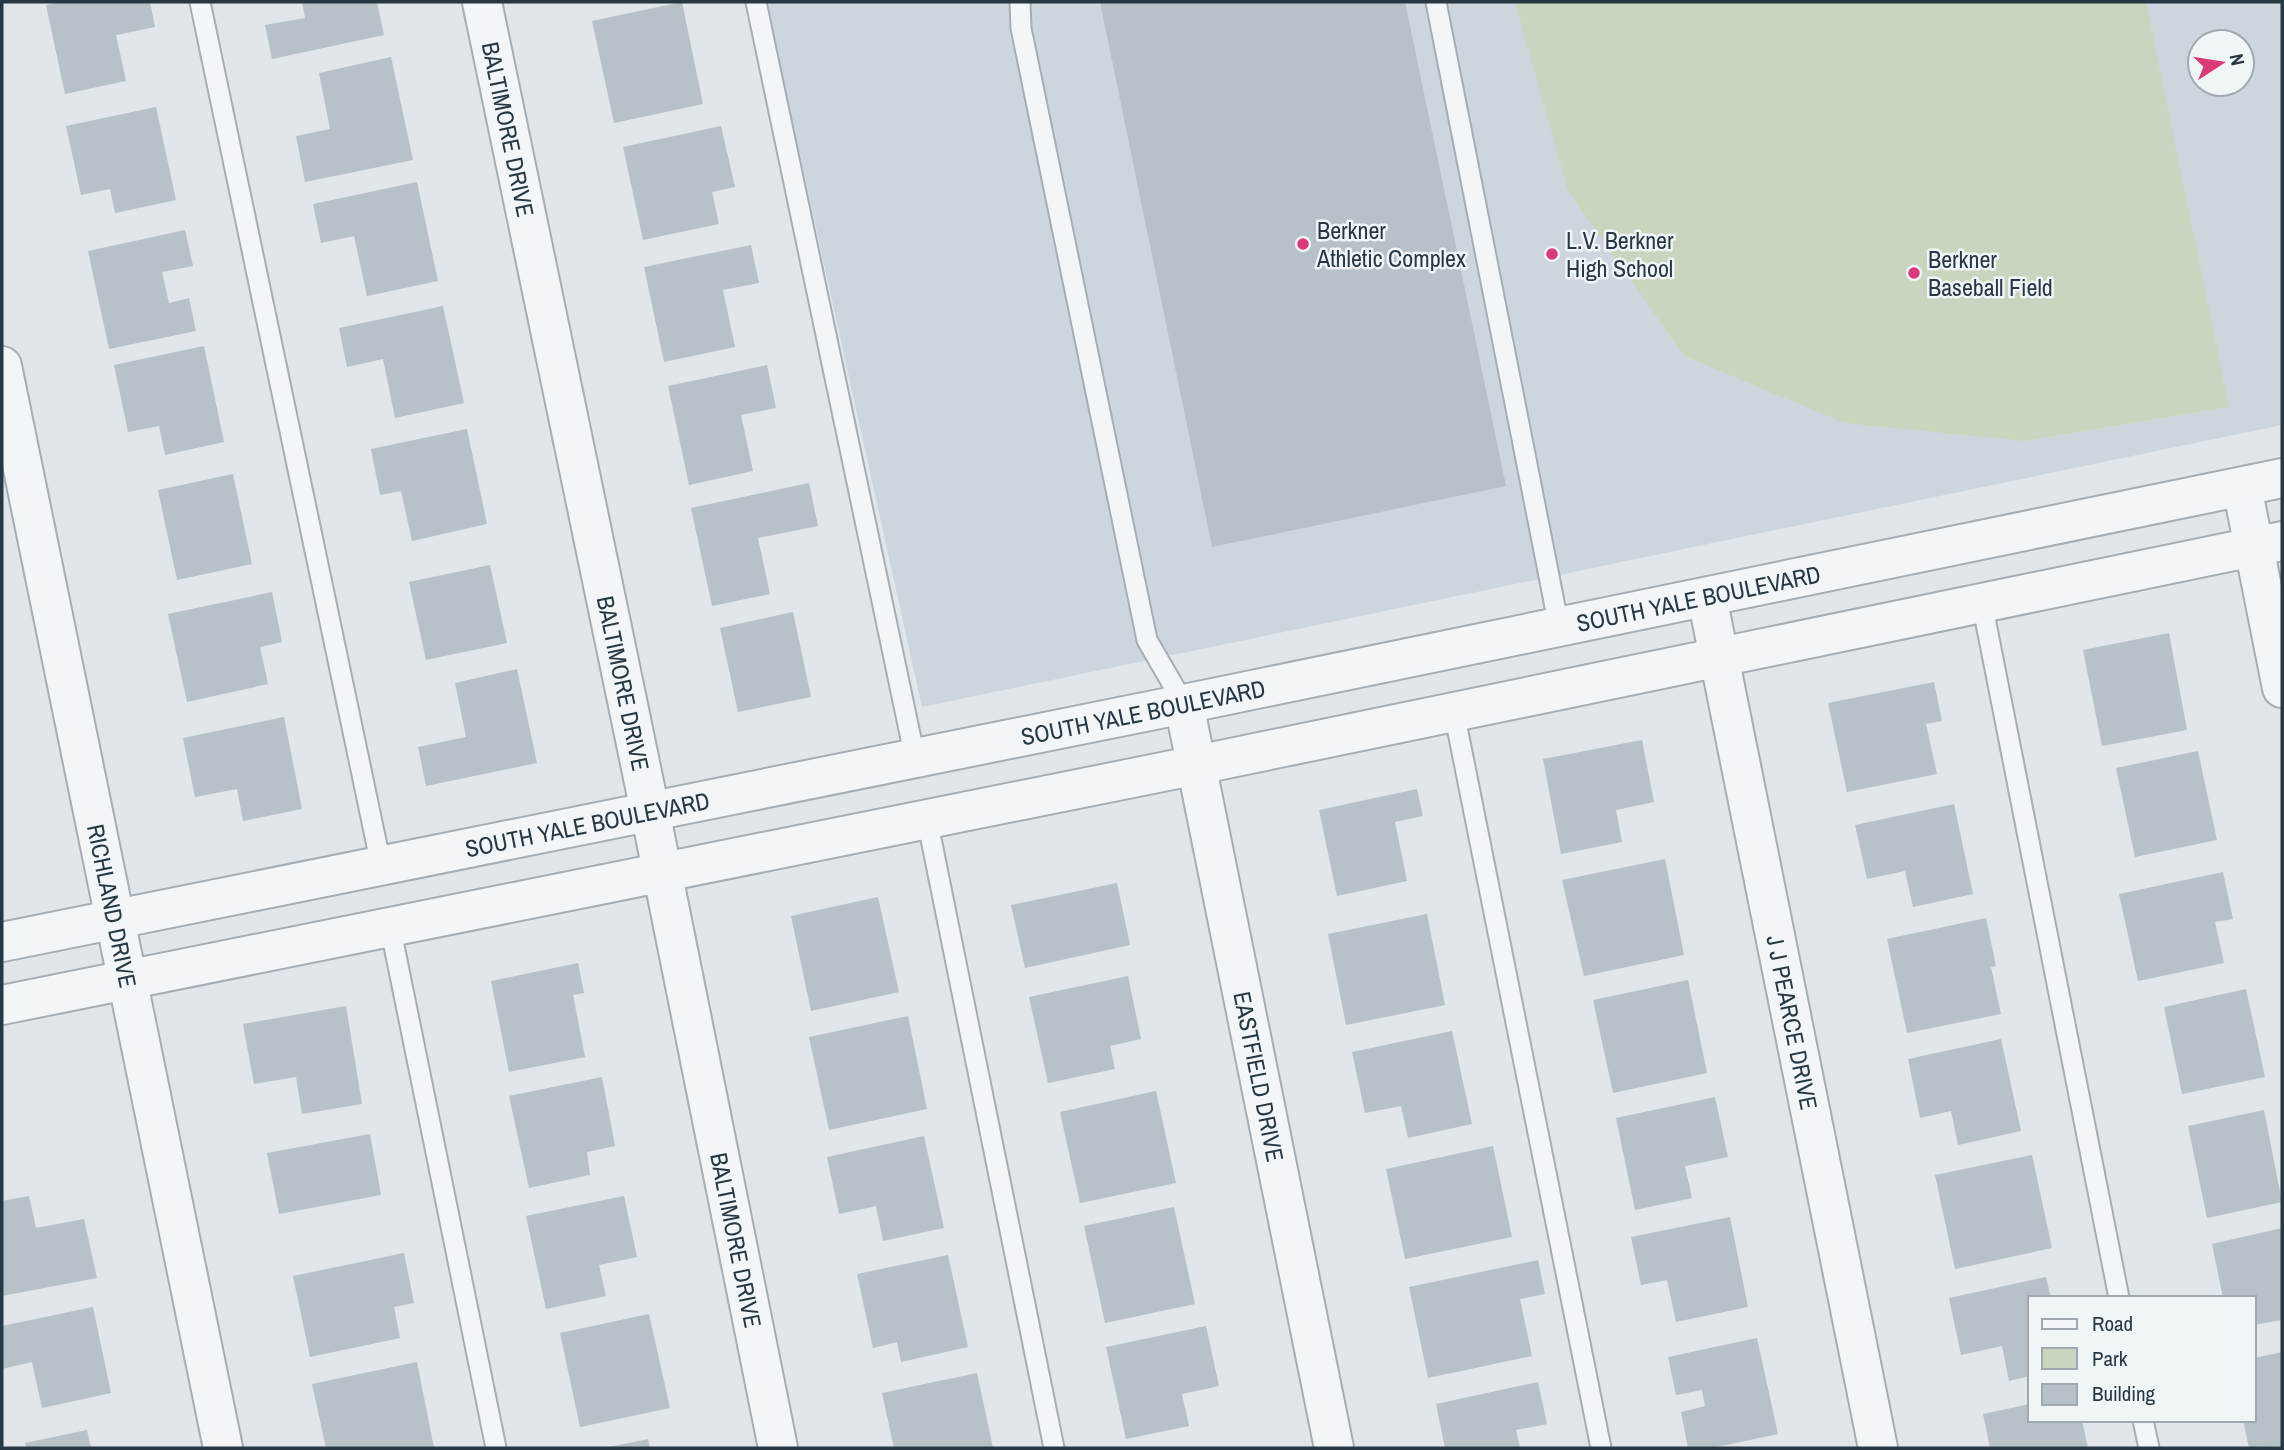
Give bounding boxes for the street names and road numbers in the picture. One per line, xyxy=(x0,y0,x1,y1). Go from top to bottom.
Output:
street label: BALTIMORE DRIVE xyxy=(475,39,542,220)
street label: SOUTH YALE BOULEVARD xyxy=(1574,557,1823,639)
street label: BALTIMORE DRIVE xyxy=(590,593,657,774)
street label: SOUTH YALE BOULEVARD xyxy=(1018,672,1268,752)
street label: SOUTH YALE BOULEVARD xyxy=(462,784,712,864)
street label: RICHLAND DRIVE xyxy=(80,821,145,991)
street label: J J PEARCE DRIVE xyxy=(1759,932,1826,1113)
street label: EASTFIELD DRIVE xyxy=(1226,989,1292,1164)
street label: BALTIMORE DRIVE xyxy=(703,1150,769,1331)

